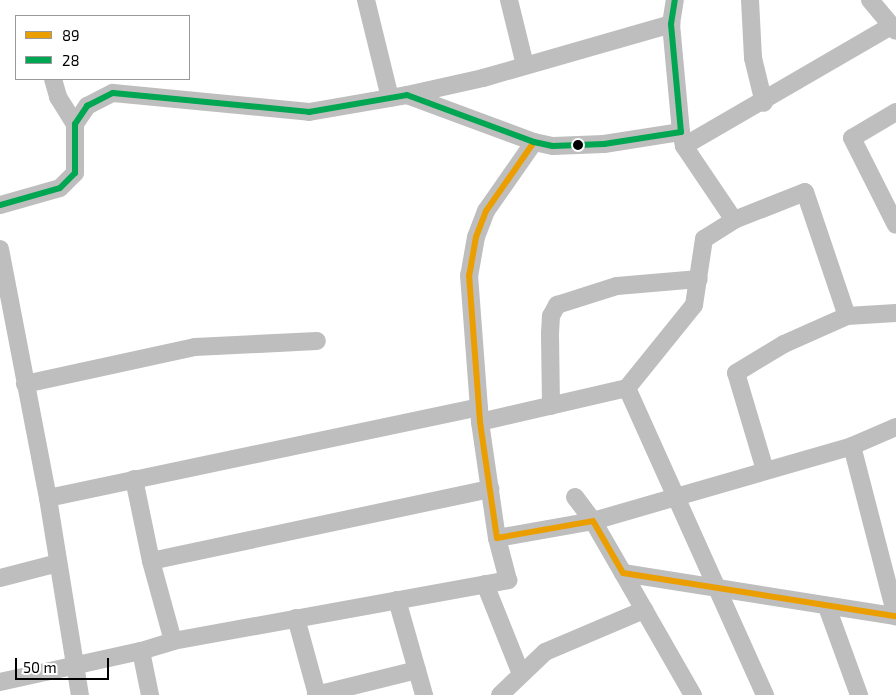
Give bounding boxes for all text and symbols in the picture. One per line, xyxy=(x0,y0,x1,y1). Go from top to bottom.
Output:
legend xyxy=(15,15,190,80)
text: 89 xyxy=(62,26,80,44)
text: 28 xyxy=(62,51,80,69)
unlabelled marker xyxy=(573,140,583,150)
scale bar xyxy=(18,648,111,680)
text: 50 m xyxy=(23,658,57,676)

